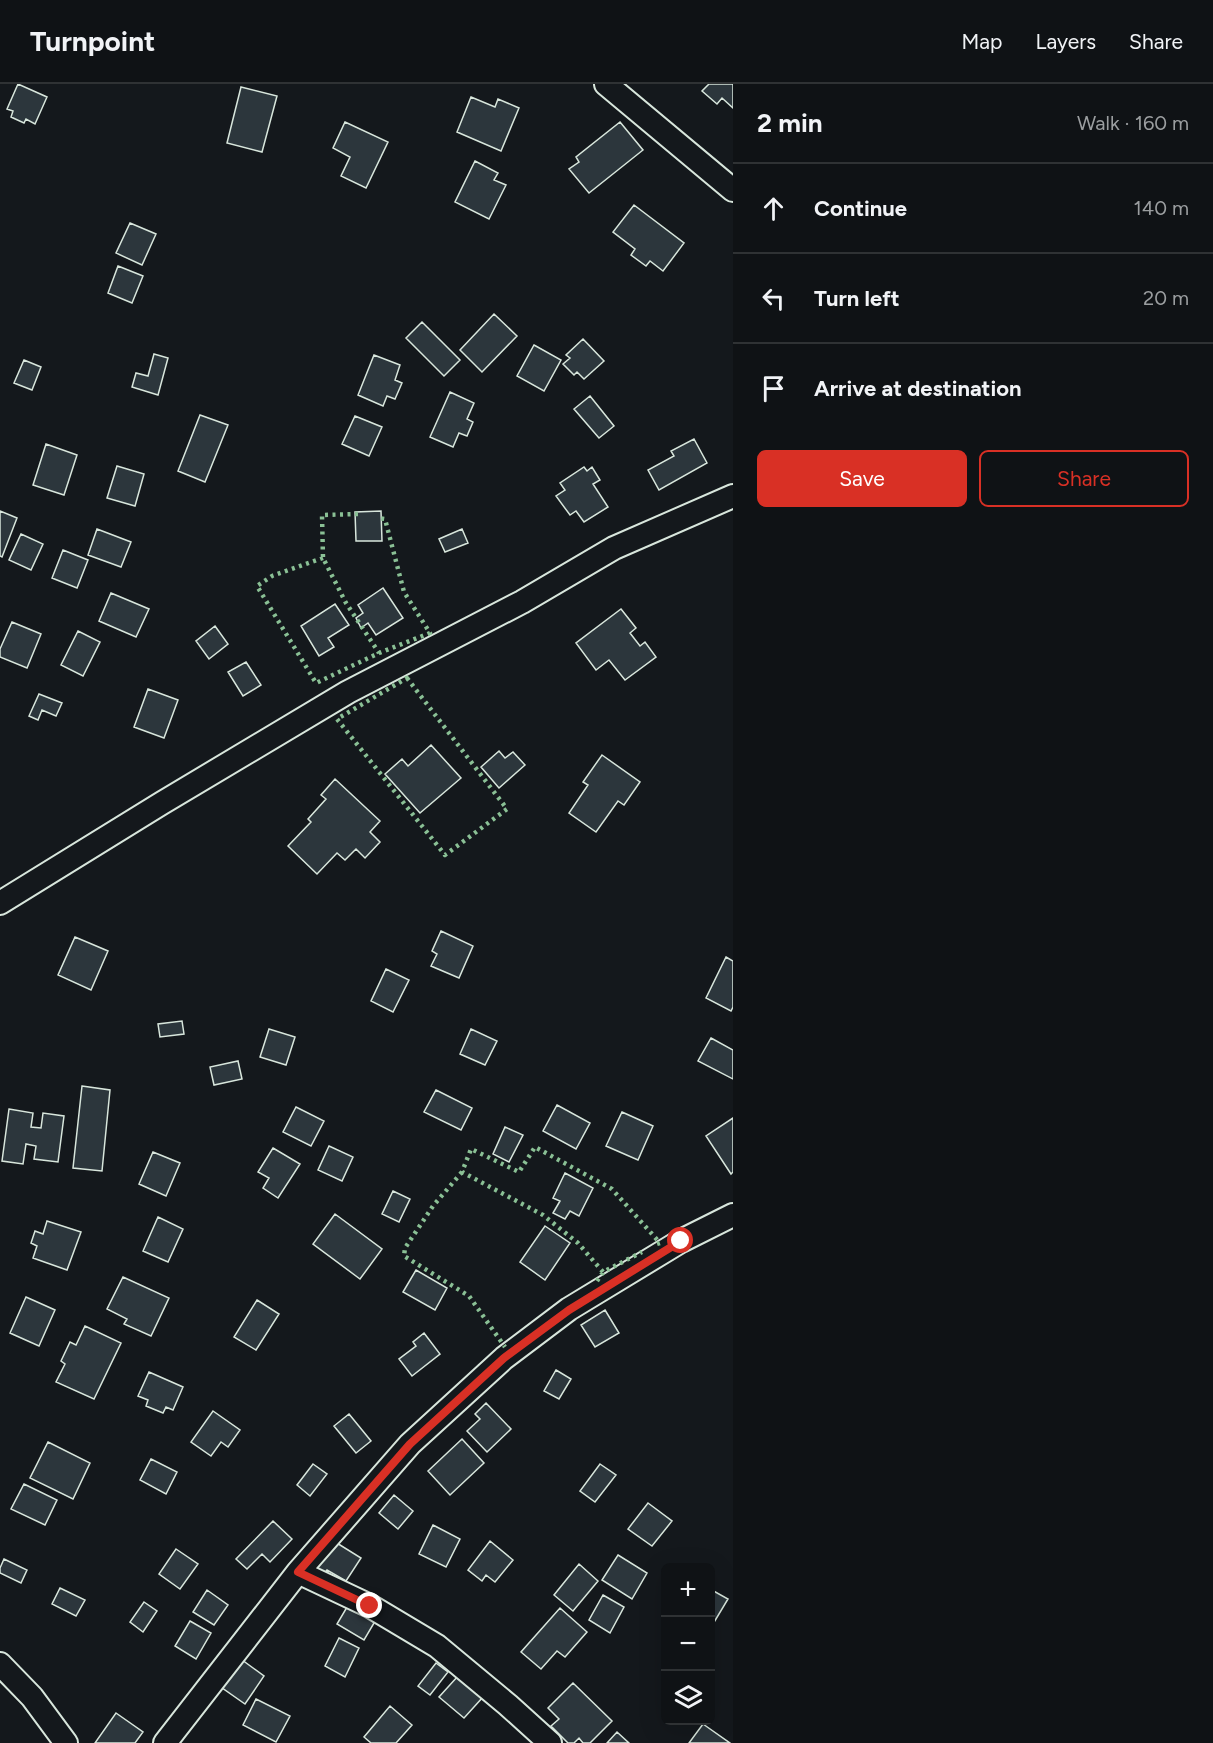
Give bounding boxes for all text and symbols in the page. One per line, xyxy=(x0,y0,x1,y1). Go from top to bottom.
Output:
text: Turnpoint xyxy=(30,24,155,58)
text: Map xyxy=(962,29,1002,54)
text: Layers xyxy=(1035,29,1096,54)
text: Share xyxy=(1129,29,1183,54)
text: 2 min xyxy=(757,107,823,139)
text: Walk · 160 m xyxy=(1077,111,1189,135)
icon: ahead xyxy=(757,192,790,225)
text: Continue xyxy=(814,195,907,222)
text: 140 m xyxy=(1134,196,1189,220)
icon: left xyxy=(757,282,790,315)
text: Turn left xyxy=(814,285,900,312)
text: 20 m xyxy=(1143,286,1189,310)
icon: arrive xyxy=(757,372,790,405)
text: Arrive at destination xyxy=(814,375,1022,402)
button: Save xyxy=(757,450,967,507)
button: Share xyxy=(979,450,1189,507)
route start xyxy=(667,1227,693,1253)
map controls xyxy=(661,1563,715,1725)
button: + xyxy=(661,1563,715,1617)
route end xyxy=(356,1592,382,1618)
button: − xyxy=(661,1617,715,1671)
button: layers xyxy=(661,1671,715,1725)

